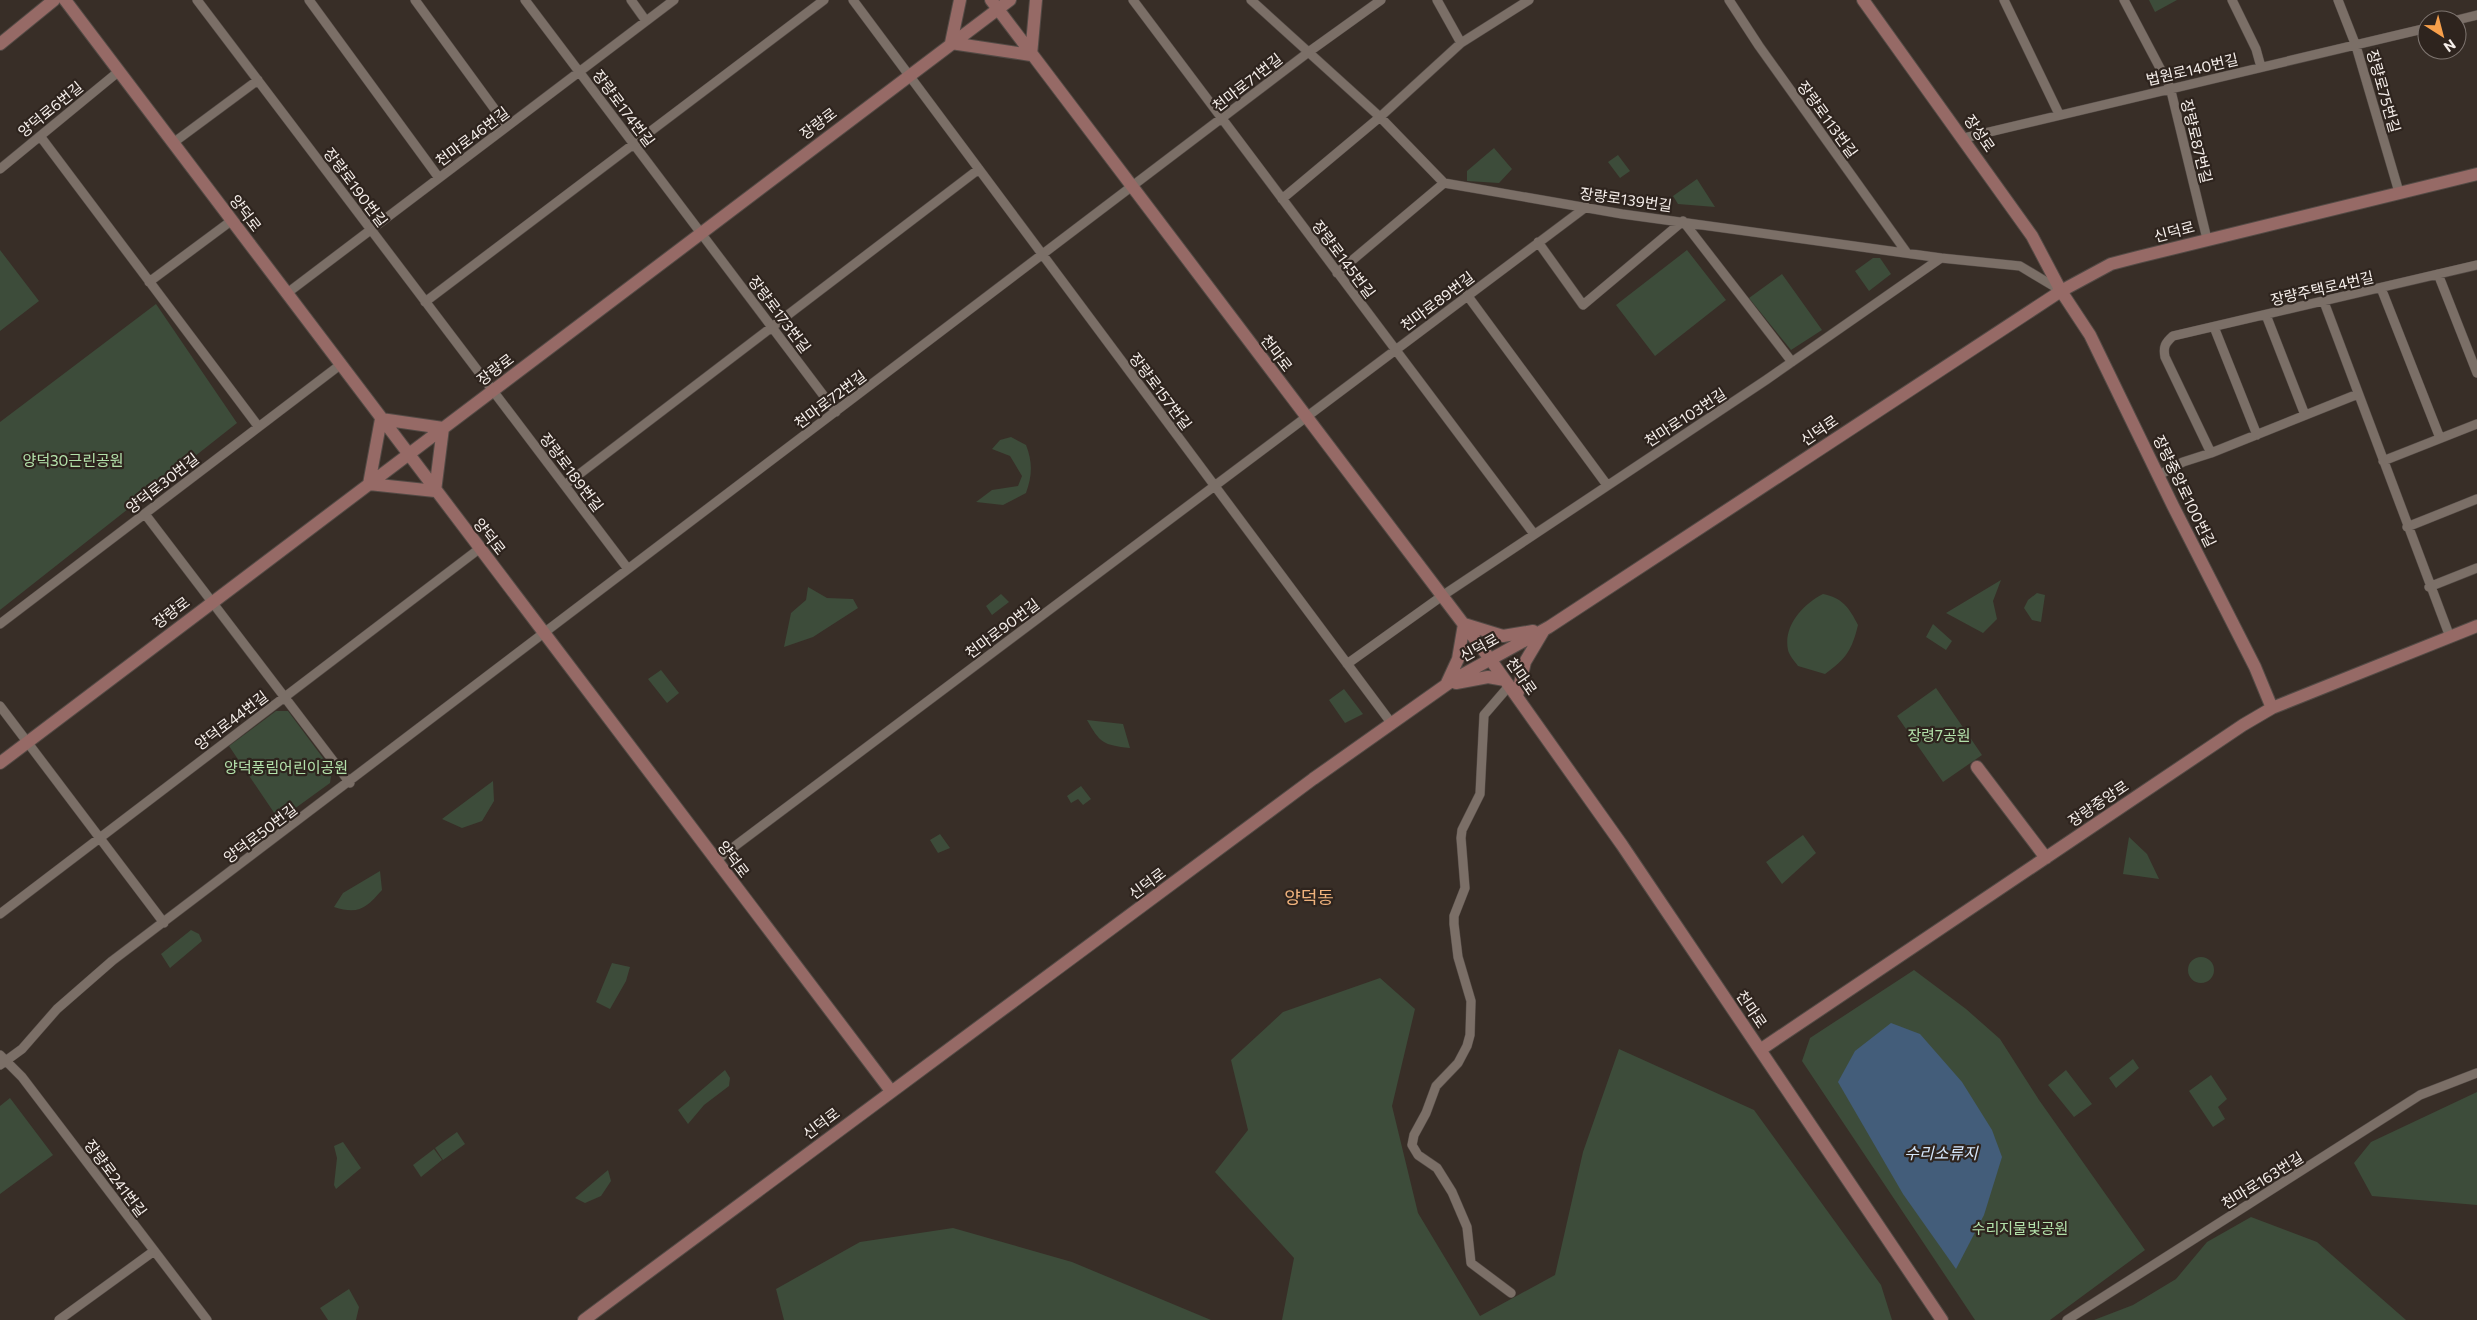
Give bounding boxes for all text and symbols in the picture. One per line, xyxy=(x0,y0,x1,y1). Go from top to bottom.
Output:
north arrow xyxy=(2417,10,2467,60)
text: N xyxy=(2441,36,2459,56)
street label: 장량로75번길 xyxy=(2364,47,2404,135)
street label: 천마로71번길 xyxy=(1209,49,1285,115)
street label: 법원로140번길 xyxy=(2144,50,2240,88)
street label: 장량로174번길 xyxy=(589,66,659,150)
street label: 양덕로6번길 xyxy=(14,77,86,141)
street label: 장량로113번길 xyxy=(1794,77,1862,161)
street label: 장량로87번길 xyxy=(2178,97,2216,185)
street label: 천마로46번길 xyxy=(432,103,512,169)
street label: 장량로 xyxy=(796,103,840,143)
street label: 장성로 xyxy=(1961,111,1999,155)
street label: 장량로190번길 xyxy=(320,144,392,230)
street label: 장량로139번길 xyxy=(1579,184,1673,214)
street label: 양덕로 xyxy=(226,191,266,235)
street label: 장량로145번길 xyxy=(1309,216,1379,302)
street label: 신덕로 xyxy=(2152,217,2196,245)
street label: 장량주택로4번길 xyxy=(2269,267,2375,309)
street label: 천마로89번길 xyxy=(1397,268,1477,334)
street label: 장량로173번길 xyxy=(745,272,815,356)
street label: 천마로 xyxy=(1257,331,1297,375)
street label: 장량로 xyxy=(473,349,517,389)
street label: 장량로157번길 xyxy=(1126,349,1196,433)
street label: 천마로72번길 xyxy=(791,366,869,432)
street label: 천마로103번길 xyxy=(1641,384,1729,450)
street label: 신덕로 xyxy=(1797,411,1841,449)
street label: 장량로189번길 xyxy=(537,429,607,515)
street label: 장량중앙로100번길 xyxy=(2150,432,2220,550)
street label: 양덕로30번길 xyxy=(122,449,202,517)
park label: 양덕30근린공원 xyxy=(22,451,124,469)
street label: 양덕로 xyxy=(470,514,510,558)
street label: 장량로 xyxy=(149,592,193,632)
street label: 천마로90번길 xyxy=(961,594,1043,662)
street label: 신덕로 xyxy=(1457,629,1501,665)
street label: 천마로 xyxy=(1503,654,1541,698)
street label: 양덕로44번길 xyxy=(191,687,271,753)
park label: 장령7공원 xyxy=(1907,726,1971,744)
park label: 양덕풍림어린이공원 xyxy=(224,758,348,776)
street label: 장량중앙로 xyxy=(2064,776,2132,830)
street label: 양덕로50번길 xyxy=(220,800,300,866)
street label: 양덕로 xyxy=(714,837,754,881)
street label: 신덕로 xyxy=(1125,863,1169,903)
district label: 양덕동 xyxy=(1284,886,1334,908)
street label: 천마로 xyxy=(1733,987,1771,1031)
street label: 신덕로 xyxy=(799,1103,843,1143)
street label: 장량로241번길 xyxy=(81,1136,151,1220)
water label: 수리소류지 xyxy=(1904,1143,1979,1162)
street label: 천마로163번길 xyxy=(2218,1148,2306,1212)
park label: 수리지물빛공원 xyxy=(1972,1219,2068,1237)

